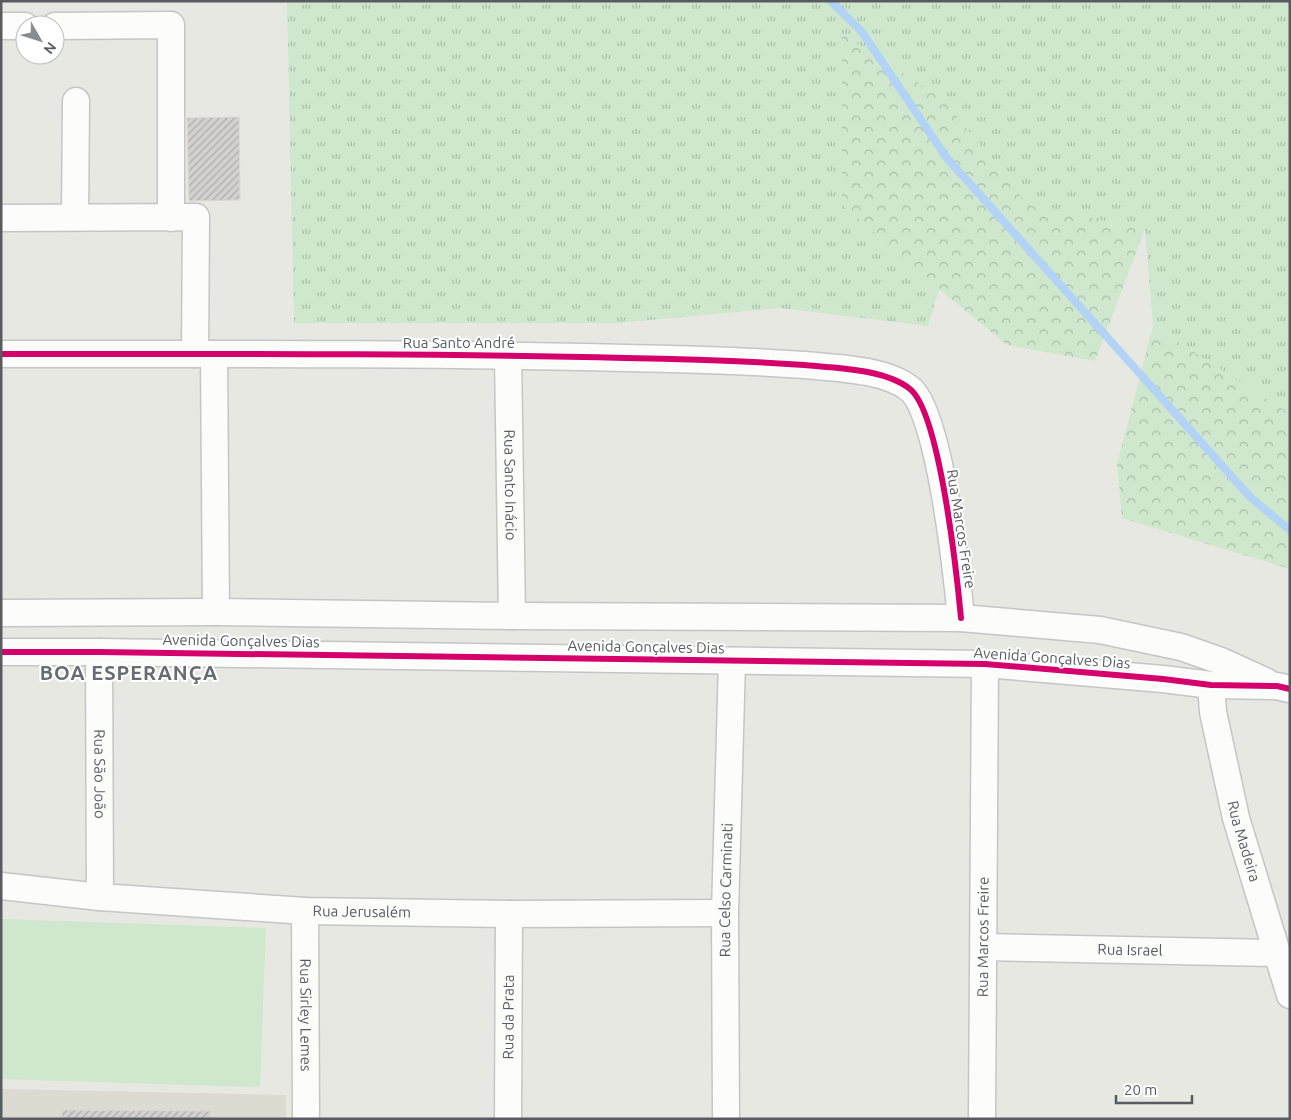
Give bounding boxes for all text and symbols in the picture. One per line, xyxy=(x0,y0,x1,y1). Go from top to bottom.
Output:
north arrow xyxy=(15,15,65,65)
text: N xyxy=(41,39,60,57)
street label: Rua Santo André xyxy=(403,334,515,351)
street label: Rua Santo Inácio xyxy=(501,429,520,541)
street label: Rua Marcos Freire xyxy=(944,468,979,590)
street label: Avenida Gonçalves Dias xyxy=(162,631,320,650)
street label: Avenida Gonçalves Dias xyxy=(567,637,725,656)
street label: Avenida Gonçalves Dias xyxy=(973,644,1131,671)
district label: BOA ESPERANÇA xyxy=(40,661,218,684)
street label: Rua São João xyxy=(91,729,109,819)
street label: Rua Madeira xyxy=(1224,799,1264,884)
street label: Rua Celso Carminati xyxy=(716,823,736,957)
street label: Rua Marcos Freire xyxy=(974,877,992,997)
street label: Rua Jerusalém xyxy=(313,902,411,921)
street label: Rua Israel xyxy=(1097,940,1163,959)
street label: Rua Sirley Lemes xyxy=(297,959,315,1071)
street label: Rua da Prata xyxy=(499,974,517,1060)
scale bar xyxy=(1116,1072,1192,1104)
text: 20 m xyxy=(1124,1081,1157,1098)

